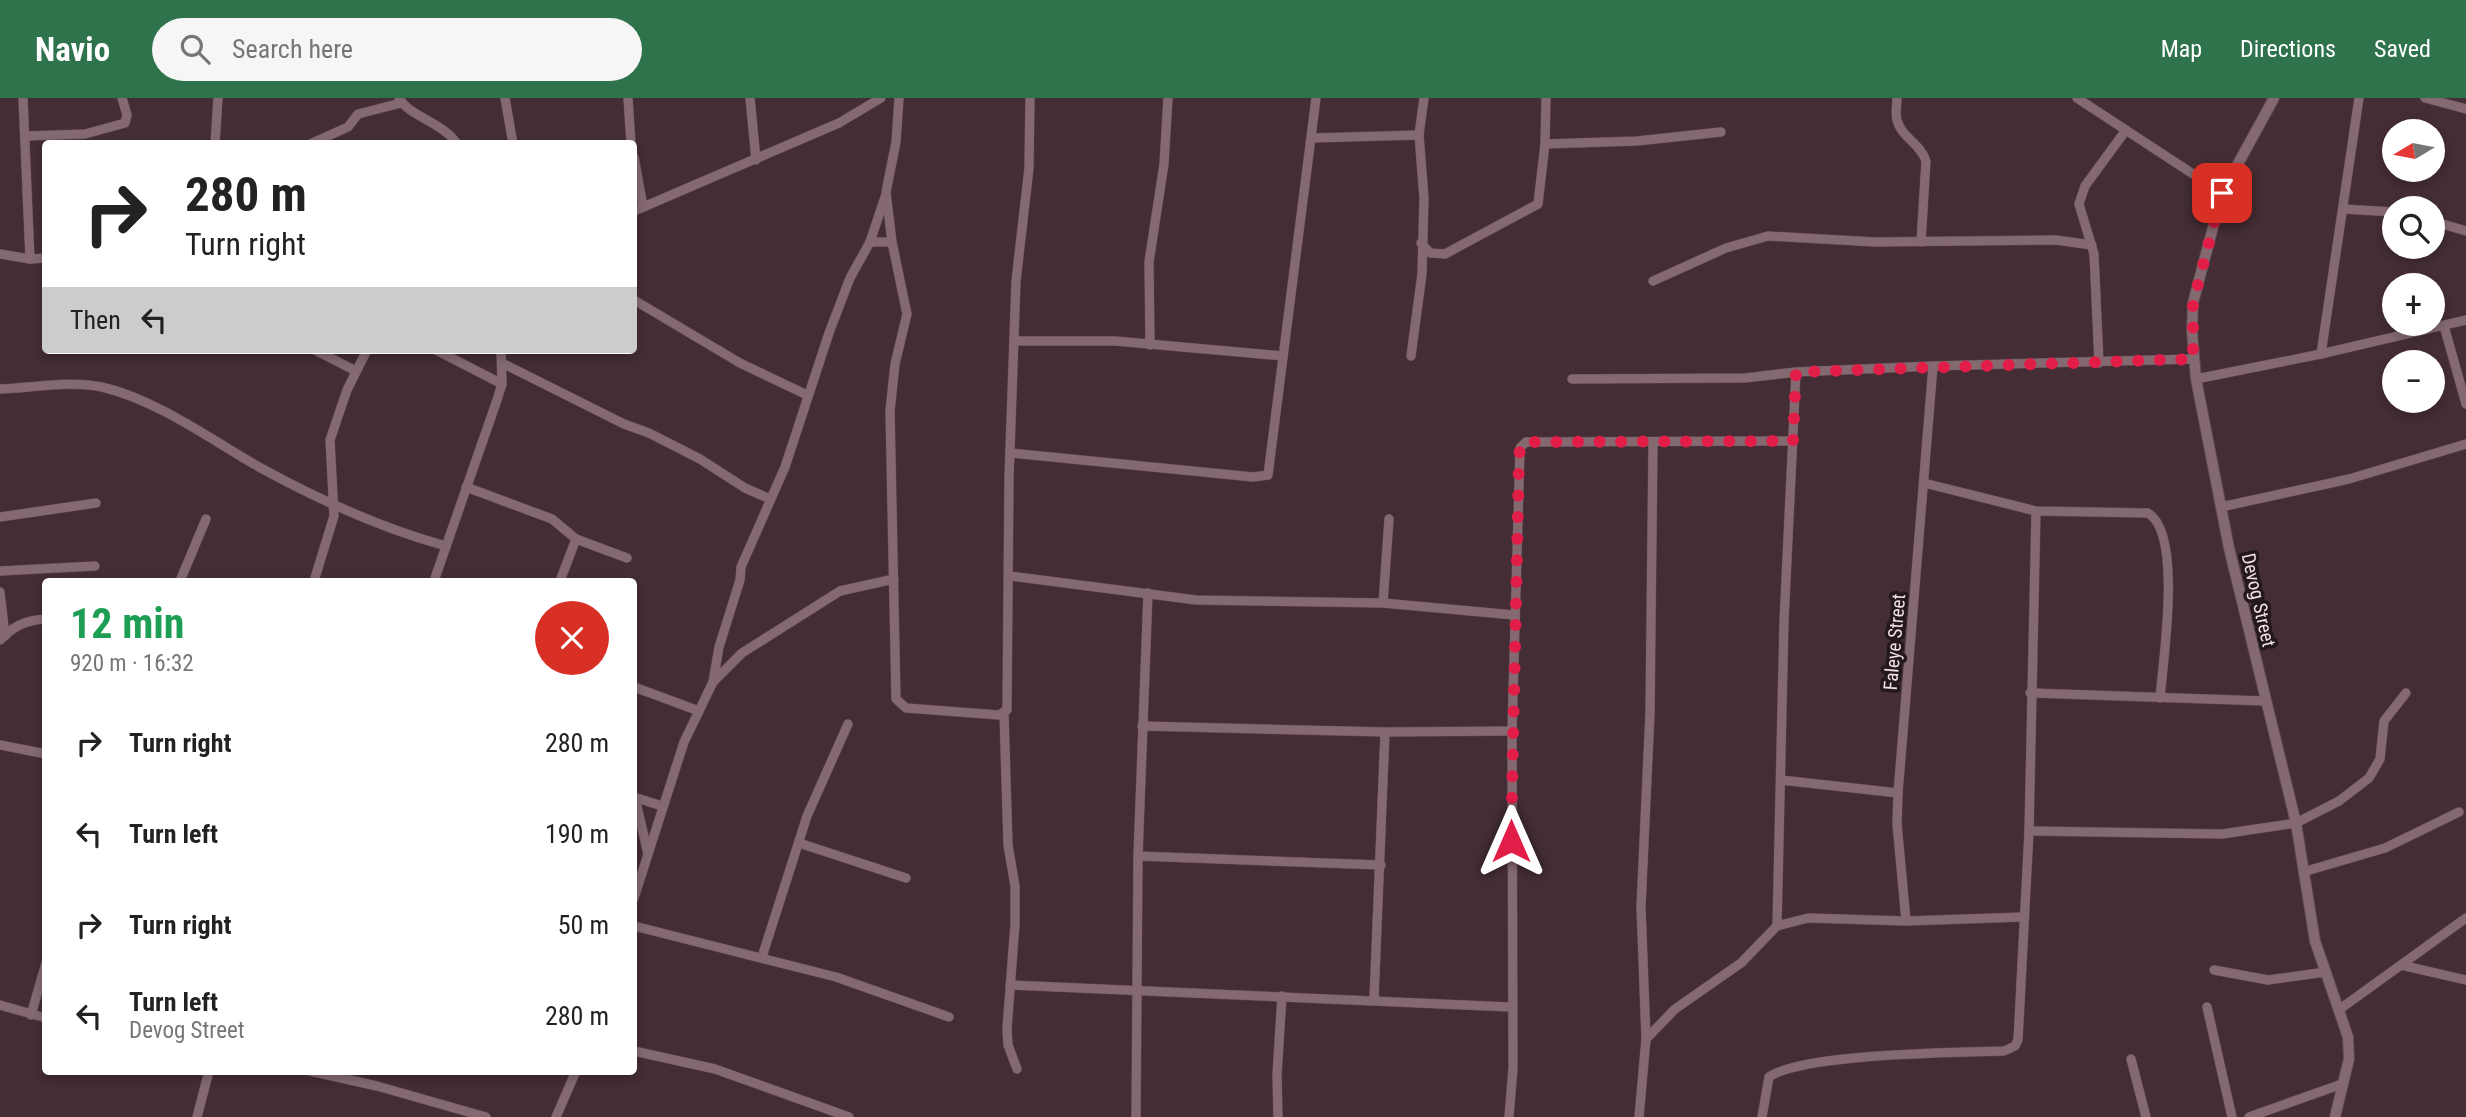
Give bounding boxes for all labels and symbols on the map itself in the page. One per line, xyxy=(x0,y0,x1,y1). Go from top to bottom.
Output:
north arrow xyxy=(2382,119,2445,182)
pin xyxy=(2192,163,2252,223)
street label: Devog Street xyxy=(2237,551,2280,649)
street label: Faleye Street xyxy=(1879,593,1910,691)
position arrow xyxy=(1474,804,1548,878)

